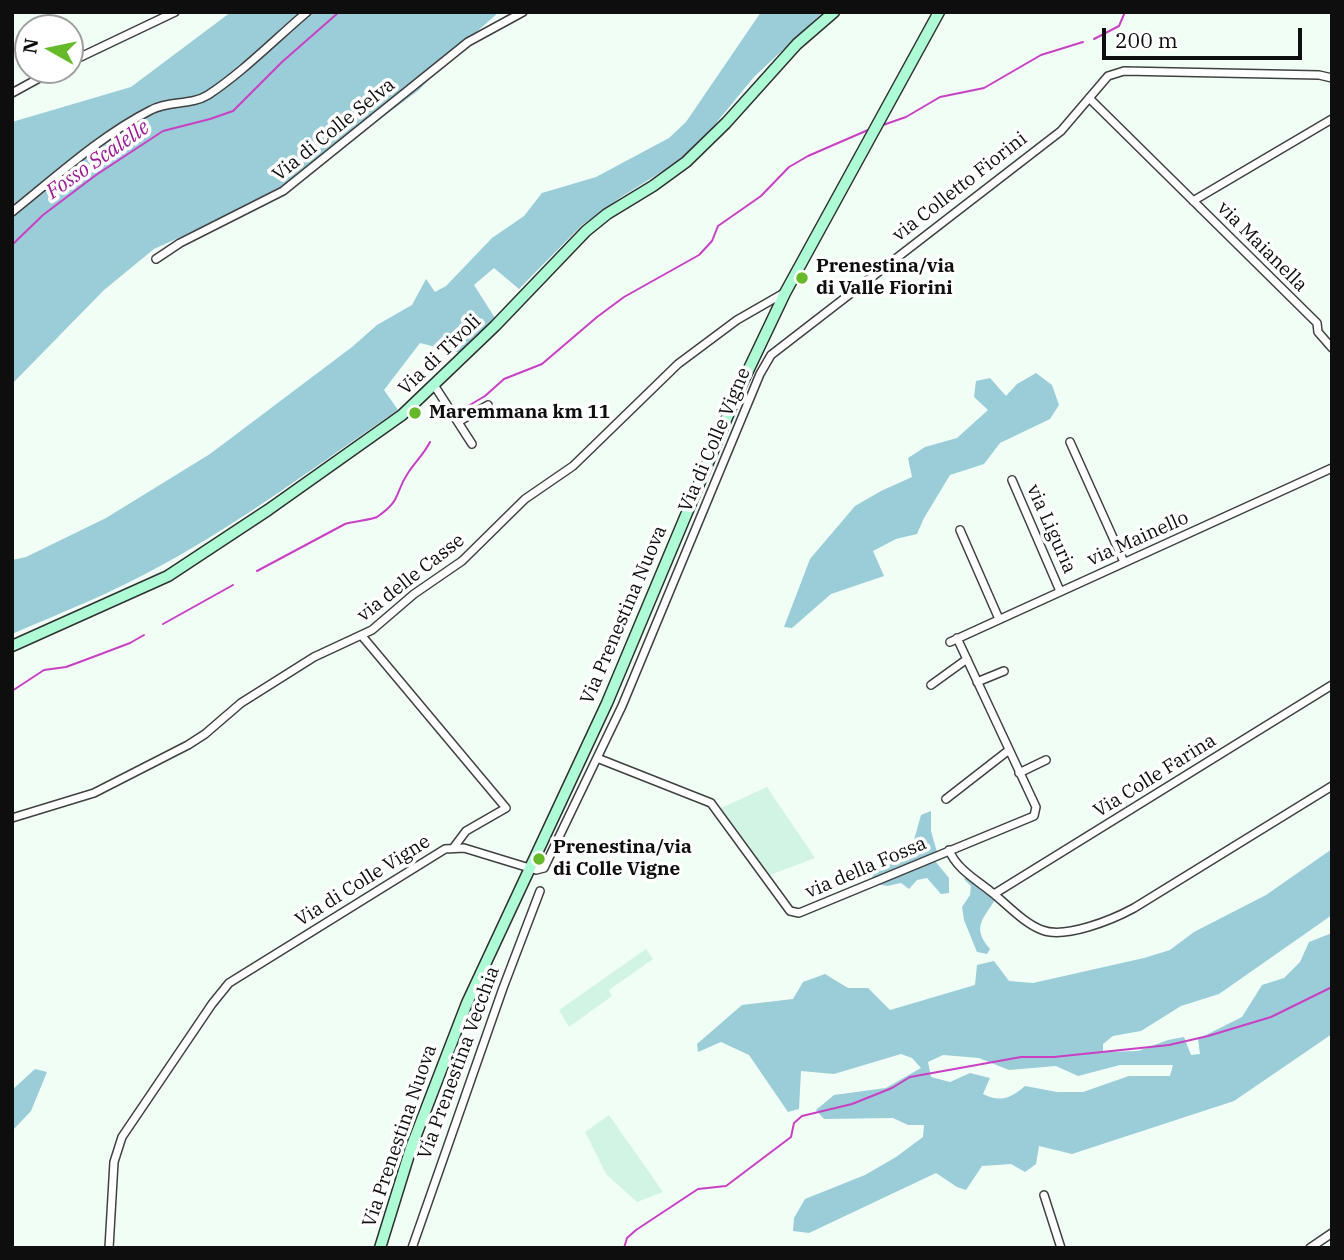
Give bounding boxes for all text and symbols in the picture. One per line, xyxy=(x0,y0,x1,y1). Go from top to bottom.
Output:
north arrow xyxy=(14,14,84,84)
scale bar xyxy=(1106,14,1306,58)
text: 200 m xyxy=(1115,26,1178,54)
text: N xyxy=(17,37,43,55)
street label: Via di Colle Selva xyxy=(268,74,400,186)
water label: Fosso Scalelle xyxy=(42,115,154,205)
street label: via Colletto Fiorini xyxy=(888,127,1032,247)
street label: via Maianella xyxy=(1212,197,1312,297)
place label: Prenestina/via di Valle Fiorini xyxy=(816,256,955,300)
marker: Prenestina/via di Valle Fiorini xyxy=(794,270,810,286)
street label: Via di Tivoli xyxy=(394,310,486,400)
street label: Via di Colle Vigne xyxy=(674,364,756,516)
place label: Maremmana km 11 xyxy=(429,402,610,424)
marker: Maremmana km 11 xyxy=(407,405,423,421)
street label: via Liguria xyxy=(1021,481,1081,577)
street label: via Mainello xyxy=(1084,507,1192,571)
street label: Via Prenestina Nuova xyxy=(576,522,672,708)
street label: via delle Casse xyxy=(353,529,469,627)
street label: Via Colle Farina xyxy=(1089,729,1221,823)
street label: Via di Colle Vigne xyxy=(291,830,435,932)
street label: via della Fossa xyxy=(802,832,930,904)
place label: Prenestina/via di Colle Vigne xyxy=(553,837,692,881)
marker: Prenestina/via di Colle Vigne xyxy=(531,851,547,867)
street label: Via Prenestina Vecchia xyxy=(413,963,505,1163)
street label: Via Prenestina Nuova xyxy=(358,1042,442,1230)

